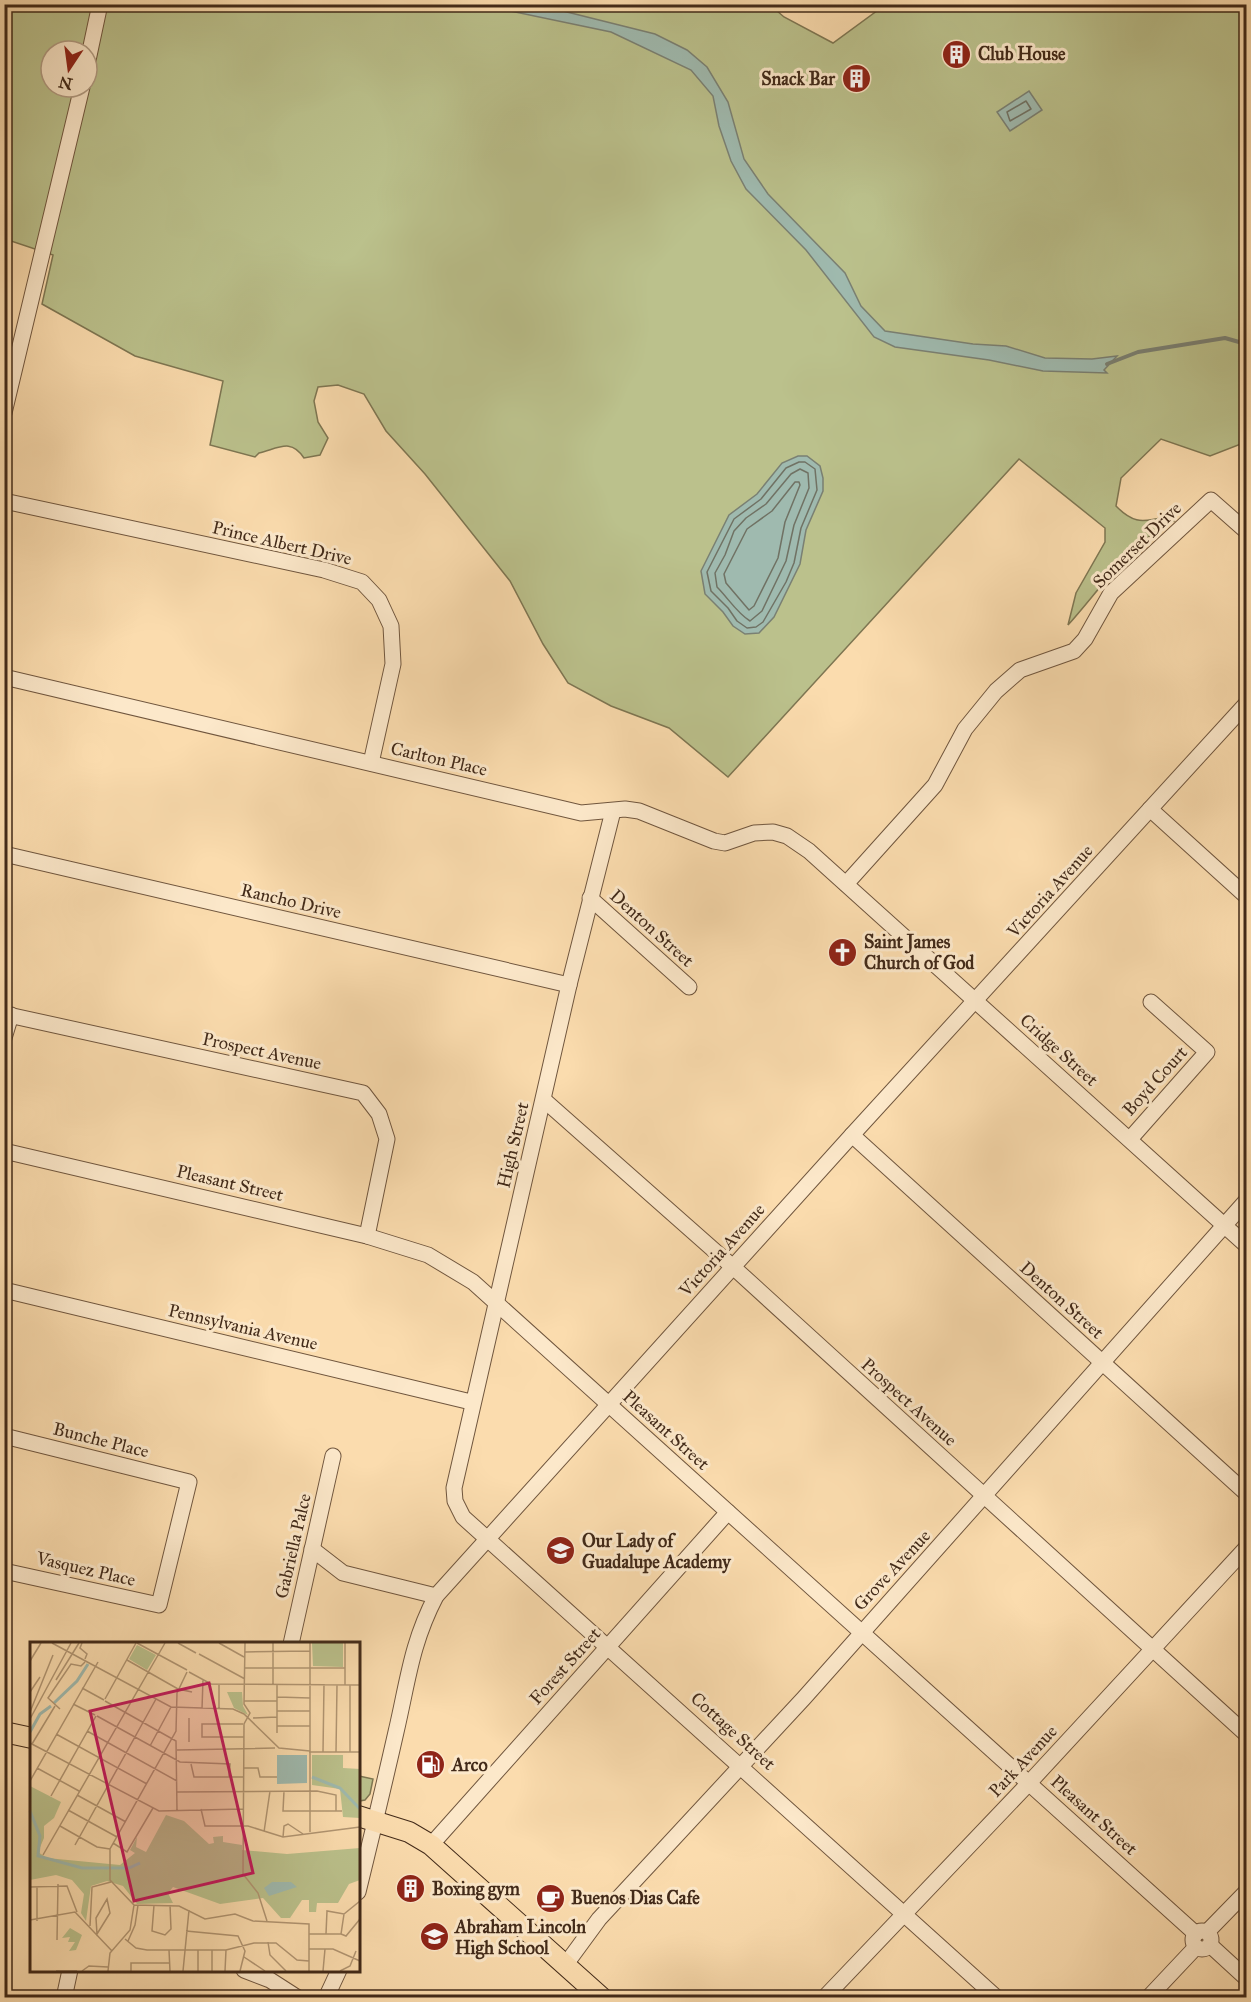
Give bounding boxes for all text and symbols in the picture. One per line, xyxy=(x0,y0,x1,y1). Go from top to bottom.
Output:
building icon: Club House xyxy=(941,38,973,70)
north arrow xyxy=(39,39,99,99)
place label: Club House xyxy=(978,43,1066,65)
building icon: Snack Bar xyxy=(840,63,872,95)
place label: Snack Bar xyxy=(761,68,836,90)
text: N xyxy=(57,72,74,94)
street label: Somerset Drive xyxy=(1088,497,1186,593)
street label: Prince Albert Drive xyxy=(210,516,354,570)
street label: Carlton Place xyxy=(389,737,489,781)
street label: Victoria Avenue xyxy=(1002,840,1098,943)
street label: Rancho Drive xyxy=(239,879,343,923)
street label: Denton Street xyxy=(606,885,699,972)
place label: Saint James Church of God xyxy=(864,931,975,974)
church icon: Saint James Church of God xyxy=(827,936,859,968)
street label: Cridge Street xyxy=(1015,1009,1103,1092)
street label: Prospect Avenue xyxy=(201,1028,323,1074)
street label: Boyd Court xyxy=(1118,1041,1192,1120)
street label: High Street xyxy=(492,1099,535,1190)
street label: Pleasant Street xyxy=(174,1160,286,1206)
street label: Victoria Avenue xyxy=(674,1199,770,1302)
street label: Denton Street xyxy=(1016,1257,1109,1344)
street label: Pennsylvania Avenue xyxy=(166,1299,320,1355)
street label: Prospect Avenue xyxy=(857,1353,961,1451)
street label: Pleasant Street xyxy=(618,1385,714,1475)
street label: Bunche Place xyxy=(51,1417,151,1463)
street label: Gabriella Palce xyxy=(270,1491,316,1601)
street label: Grove Avenue xyxy=(849,1525,935,1615)
place label: Our Lady of Guadalupe Academy xyxy=(582,1530,732,1574)
school or university icon: Our Lady of Guadalupe Academy xyxy=(545,1535,577,1567)
street label: Vasquez Place xyxy=(33,1547,138,1592)
street label: Forest Street xyxy=(525,1622,606,1709)
inset map xyxy=(30,1642,360,1972)
street label: Cottage Street xyxy=(685,1687,780,1776)
street label: Park Avenue xyxy=(984,1720,1062,1802)
fuel station icon: Arco xyxy=(415,1749,447,1781)
place label: Arco xyxy=(451,1754,488,1776)
street label: Pleasant Street xyxy=(1046,1770,1142,1860)
building icon: Boxing gym xyxy=(395,1873,427,1905)
place label: Boxing gym xyxy=(432,1878,521,1901)
cafe icon: Buenos Dias Cafe xyxy=(534,1882,566,1914)
place label: Buenos Dias Cafe xyxy=(571,1887,700,1909)
place label: Abraham Lincoln High School xyxy=(454,1916,586,1960)
school or university icon: Abraham Lincoln High School xyxy=(418,1921,450,1953)

